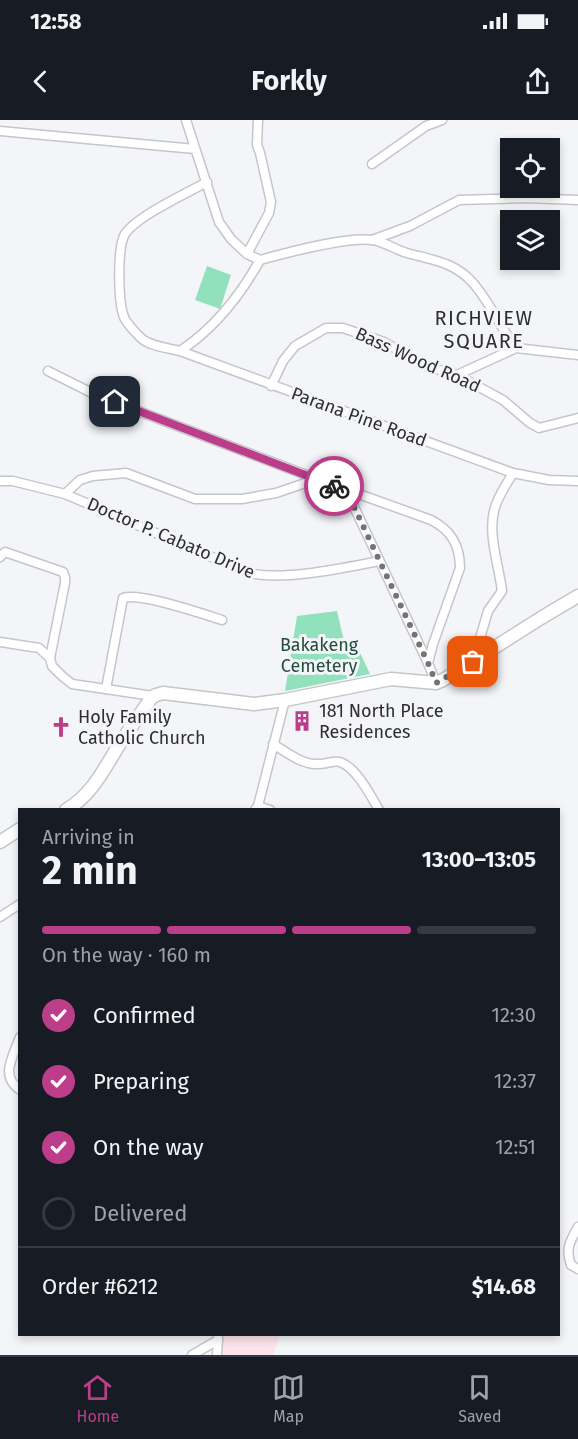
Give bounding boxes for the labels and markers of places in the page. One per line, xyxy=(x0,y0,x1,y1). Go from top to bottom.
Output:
pin xyxy=(89,376,140,427)
pin xyxy=(447,636,498,687)
place label: 181 North Place Residences xyxy=(319,700,444,743)
place label: Holy Family Catholic Church xyxy=(78,706,205,749)
building icon: 181 North Place Residences xyxy=(290,709,314,733)
church icon: Holy Family Catholic Church xyxy=(49,715,73,739)

